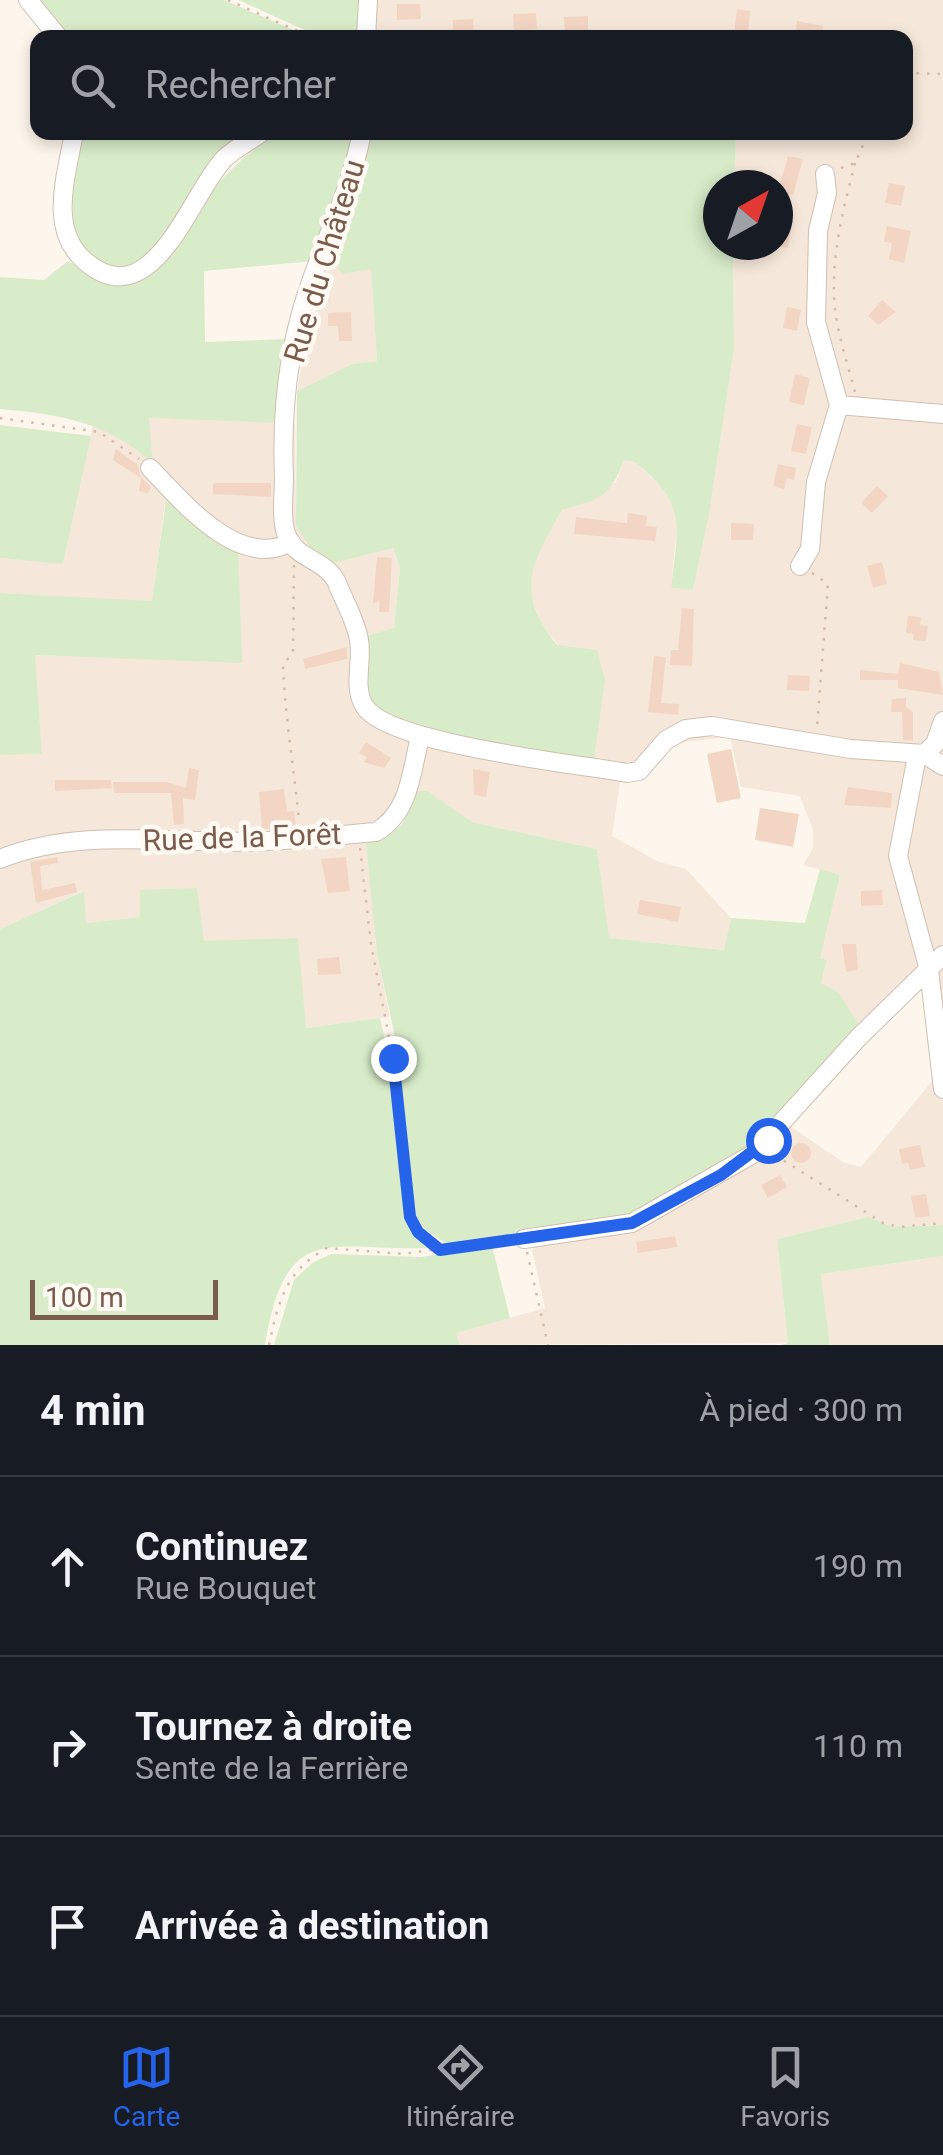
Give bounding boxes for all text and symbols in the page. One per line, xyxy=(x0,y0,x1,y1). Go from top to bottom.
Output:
search box xyxy=(30,30,913,140)
icon: search xyxy=(65,58,120,113)
text: Rechercher xyxy=(145,63,336,107)
street label: Rue du Château xyxy=(277,155,371,367)
north arrow xyxy=(703,170,793,260)
street label: Rue de la Forêt xyxy=(142,816,342,858)
route end xyxy=(371,1036,417,1082)
route start xyxy=(746,1118,792,1164)
scale bar xyxy=(30,1275,218,1320)
text: 100 m xyxy=(45,1281,124,1314)
text: 4 min xyxy=(40,1386,146,1435)
text: À pied · 300 m xyxy=(699,1391,903,1429)
text: Continuez xyxy=(135,1525,308,1569)
icon: ahead xyxy=(40,1539,95,1594)
text: 190 m xyxy=(813,1547,903,1585)
text: Rue Bouquet xyxy=(135,1569,316,1607)
text: Tournez à droite xyxy=(135,1705,412,1749)
icon: right xyxy=(40,1719,95,1774)
text: 110 m xyxy=(813,1727,903,1765)
text: Sente de la Ferrière xyxy=(135,1749,408,1787)
icon: arrive xyxy=(40,1899,95,1954)
text: Arrivée à destination xyxy=(135,1904,489,1948)
tab: Carte xyxy=(113,2040,180,2133)
tab: Itinéraire xyxy=(406,2040,515,2133)
tab: Favoris xyxy=(740,2040,830,2133)

